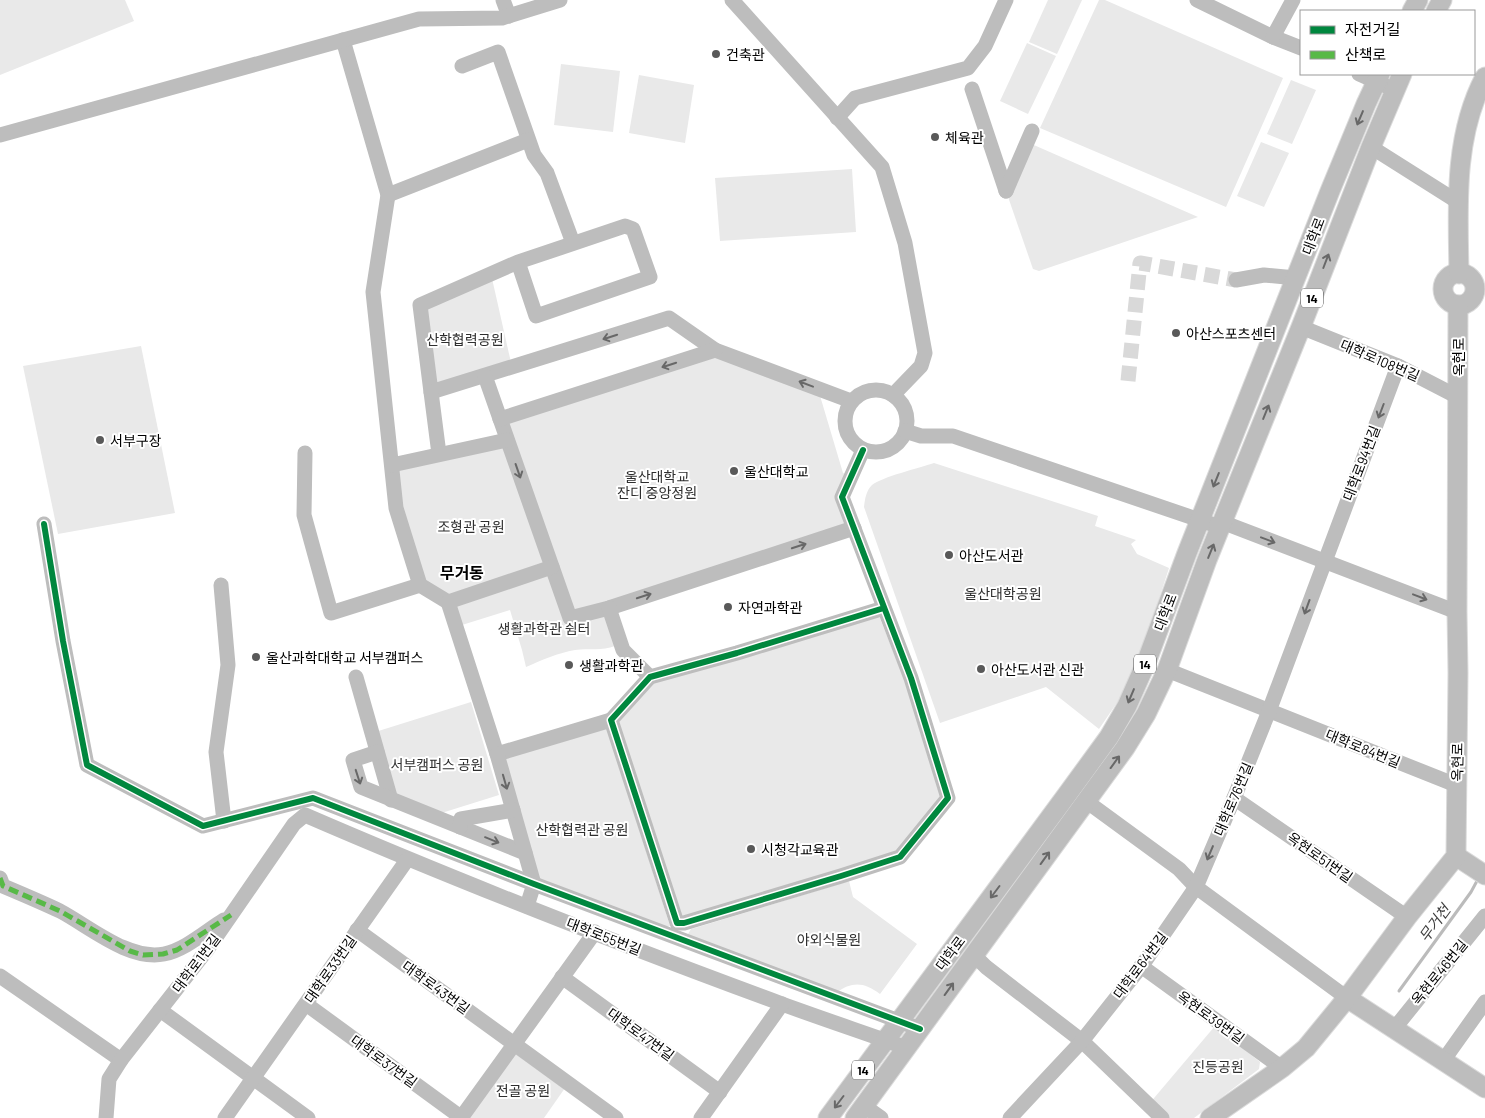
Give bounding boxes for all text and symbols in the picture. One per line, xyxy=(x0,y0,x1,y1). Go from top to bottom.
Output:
legend xyxy=(1300,10,1475,75)
text: 자전거길 xyxy=(1345,20,1400,38)
text: 산책로 xyxy=(1345,45,1386,63)
place label: 건축관 xyxy=(726,46,765,63)
marker: 건축관 xyxy=(710,48,722,60)
one-way arrow xyxy=(1355,110,1364,125)
place label: 체육관 xyxy=(945,129,984,146)
marker: 체육관 xyxy=(929,131,941,143)
street label: 대학로 xyxy=(1298,215,1328,257)
one-way arrow xyxy=(1322,254,1331,269)
road number: 14 xyxy=(1301,288,1323,308)
place label: 아산스포츠센터 xyxy=(1186,325,1276,342)
marker: 아산스포츠센터 xyxy=(1170,327,1182,339)
park label: 산학협력공원 xyxy=(426,331,504,348)
one-way arrow xyxy=(602,332,618,342)
street label: 대학로108번길 xyxy=(1338,336,1422,384)
street label: 옥현로 xyxy=(1450,338,1467,376)
one-way arrow xyxy=(662,361,677,370)
one-way arrow xyxy=(799,379,814,388)
one-way arrow xyxy=(1376,403,1385,419)
one-way arrow xyxy=(1262,405,1272,420)
street label: 대학로94번길 xyxy=(1339,423,1383,503)
place label: 서부구장 xyxy=(110,432,162,449)
marker: 서부구장 xyxy=(94,434,106,446)
one-way arrow xyxy=(514,463,524,479)
place label: 울산대학교 xyxy=(744,463,809,480)
marker: 울산대학교 xyxy=(728,465,740,477)
park label: 울산대학교 잔디 중앙정원 xyxy=(617,468,697,501)
one-way arrow xyxy=(1211,472,1220,488)
park label: 조형관 공원 xyxy=(437,518,505,535)
one-way arrow xyxy=(1260,536,1275,545)
one-way arrow xyxy=(790,541,806,550)
one-way arrow xyxy=(1207,544,1216,559)
place label: 아산도서관 xyxy=(959,547,1024,564)
marker: 아산도서관 xyxy=(943,549,955,561)
district label: 무거동 xyxy=(440,563,484,582)
park label: 울산대학공원 xyxy=(964,585,1042,602)
one-way arrow xyxy=(636,591,651,600)
street label: 대학로 xyxy=(1150,591,1180,633)
one-way arrow xyxy=(1412,594,1427,603)
place label: 자연과학관 xyxy=(738,599,803,616)
one-way arrow xyxy=(1302,599,1311,614)
marker: 자연과학관 xyxy=(722,601,734,613)
park label: 생활과학관 쉼터 xyxy=(498,620,590,637)
place label: 울산과학대학교 서부캠퍼스 xyxy=(266,649,423,666)
marker: 울산과학대학교 서부캠퍼스 xyxy=(250,651,262,663)
road number: 14 xyxy=(1134,654,1156,674)
place label: 생활과학관 xyxy=(579,657,644,674)
marker: 생활과학관 xyxy=(563,659,575,671)
place label: 아산도서관 신관 xyxy=(991,661,1084,678)
marker: 아산도서관 신관 xyxy=(975,663,987,675)
one-way arrow xyxy=(1126,688,1136,703)
street label: 대학로84번길 xyxy=(1323,725,1403,771)
street label: 옥현로 xyxy=(1448,742,1466,781)
park label: 서부캠퍼스 공원 xyxy=(391,756,483,773)
one-way arrow xyxy=(1109,756,1120,769)
street label: 대학로76번길 xyxy=(1210,760,1256,838)
one-way arrow xyxy=(354,768,363,784)
one-way arrow xyxy=(500,774,510,790)
park label: 산학협력관 공원 xyxy=(536,821,628,838)
street label: 옥현로51번길 xyxy=(1284,828,1356,886)
one-way arrow xyxy=(485,837,500,846)
place label: 시청각교육관 xyxy=(761,841,838,858)
marker: 시청각교육관 xyxy=(745,843,757,855)
one-way arrow xyxy=(1205,844,1214,860)
one-way arrow xyxy=(1040,851,1050,865)
one-way arrow xyxy=(990,885,1001,898)
water label: 무거천 xyxy=(1415,899,1455,945)
street label: 대학로55번길 xyxy=(564,914,644,958)
street label: 대학로64번길 xyxy=(1109,928,1171,1002)
street label: 대학로1번길 xyxy=(168,930,224,996)
park label: 야외식물원 xyxy=(797,931,861,948)
street label: 대학로33번길 xyxy=(300,932,360,1006)
street label: 대학로 xyxy=(932,932,968,974)
street label: 옥현로46번길 xyxy=(1407,936,1471,1008)
street label: 대학로43번길 xyxy=(399,957,473,1017)
one-way arrow xyxy=(944,982,954,996)
street label: 옥현로39번길 xyxy=(1174,987,1248,1047)
street label: 대학로47번길 xyxy=(604,1004,678,1064)
street label: 대학로37번길 xyxy=(347,1031,421,1091)
park label: 진등공원 xyxy=(1192,1058,1244,1075)
road number: 14 xyxy=(852,1060,874,1080)
park label: 전골 공원 xyxy=(496,1082,550,1099)
one-way arrow xyxy=(834,1095,844,1109)

